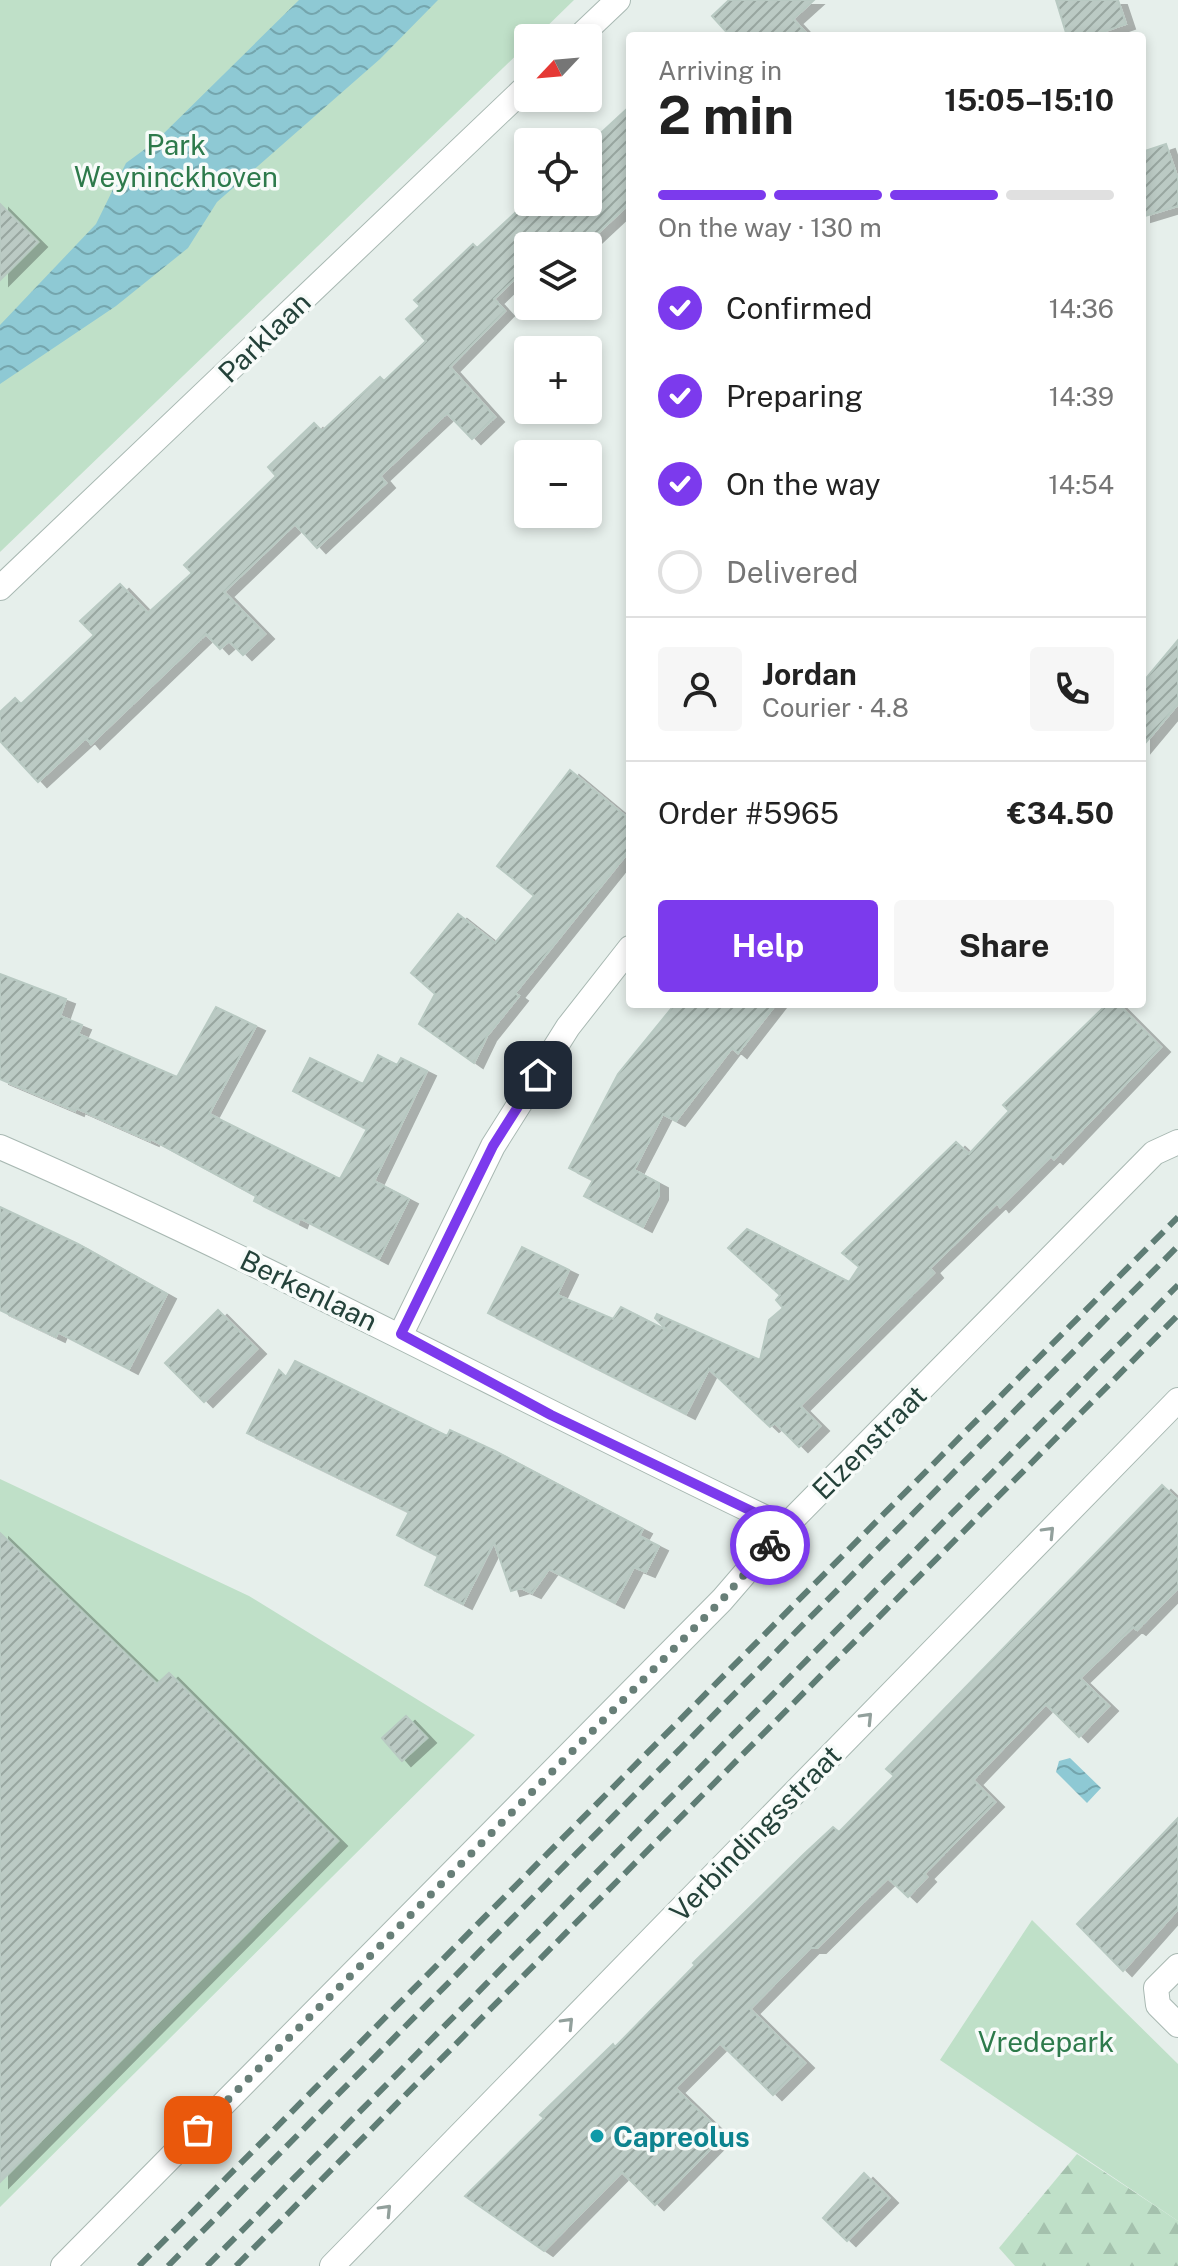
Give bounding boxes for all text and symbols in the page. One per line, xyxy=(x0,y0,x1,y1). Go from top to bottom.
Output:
north arrow xyxy=(514,24,602,112)
map controls xyxy=(514,24,602,528)
text: Arriving in xyxy=(658,55,782,86)
text: 15:05–15:10 xyxy=(944,82,1114,118)
text: 2 min xyxy=(658,85,794,146)
park label: Park Weyninckhoven xyxy=(74,128,278,193)
button: locate xyxy=(514,128,602,216)
text: On the way · 130 m xyxy=(658,212,882,243)
button: layers xyxy=(514,232,602,320)
street label: Parklaan xyxy=(211,285,317,389)
icon: check xyxy=(658,286,702,330)
text: Confirmed xyxy=(726,290,872,326)
text: 14:36 xyxy=(1049,293,1114,324)
button: + xyxy=(514,336,602,424)
icon: check xyxy=(658,374,702,418)
text: Preparing xyxy=(726,378,863,414)
text: 14:39 xyxy=(1049,381,1114,412)
button: − xyxy=(514,440,602,528)
icon: check xyxy=(658,462,702,506)
text: On the way xyxy=(726,466,880,502)
text: 14:54 xyxy=(1048,469,1114,500)
text: Delivered xyxy=(726,554,858,590)
button: person xyxy=(658,647,742,731)
button: phone xyxy=(1030,647,1114,731)
text: Jordan xyxy=(762,656,857,692)
text: Courier · 4.8 xyxy=(762,692,909,723)
text: Order #5965 xyxy=(658,795,839,831)
text: €34.50 xyxy=(1007,795,1114,831)
button: Help xyxy=(658,900,878,992)
button: Share xyxy=(894,900,1114,992)
pin xyxy=(504,1041,572,1109)
icon: home xyxy=(516,1053,560,1097)
street label: Berkenlaan xyxy=(235,1243,383,1337)
street label: Elzenstraat xyxy=(805,1378,933,1506)
courier xyxy=(730,1505,810,1585)
icon: bike xyxy=(748,1523,792,1567)
one-way arrow xyxy=(1040,1527,1054,1541)
one-way arrow xyxy=(858,1713,872,1727)
street label: Verbindingsstraat xyxy=(663,1738,847,1928)
one-way arrow xyxy=(558,2018,573,2032)
park label: Vredepark xyxy=(978,2025,1114,2058)
pin xyxy=(164,2096,232,2164)
icon: bag xyxy=(176,2108,220,2152)
place label: Capreolus xyxy=(613,2120,750,2153)
marker: Capreolus xyxy=(588,2127,606,2145)
one-way arrow xyxy=(377,2205,392,2219)

